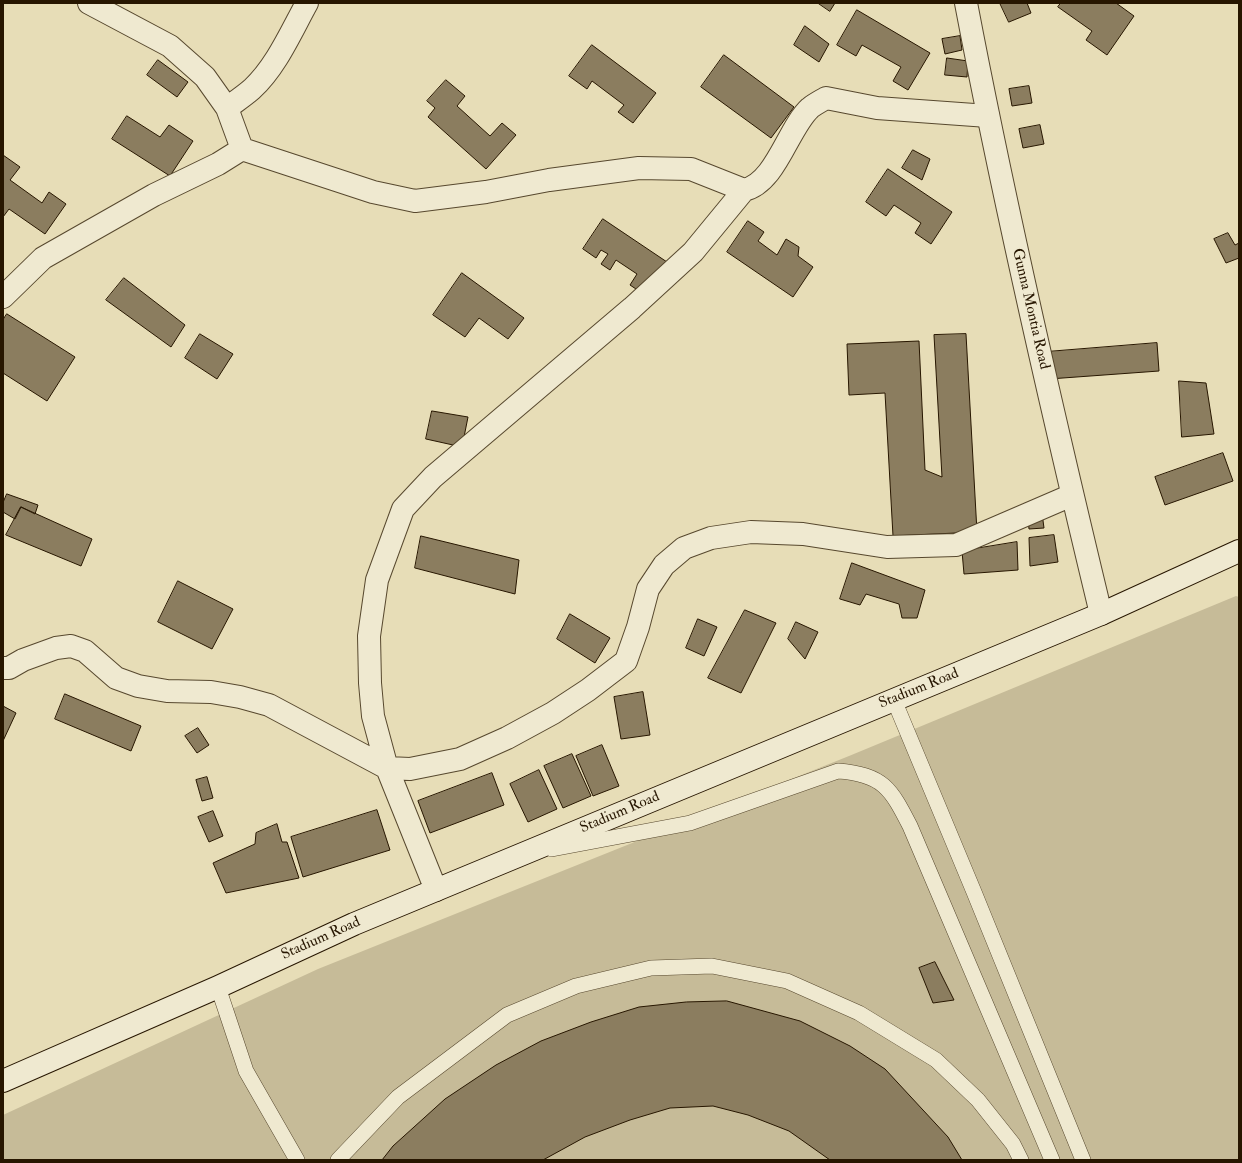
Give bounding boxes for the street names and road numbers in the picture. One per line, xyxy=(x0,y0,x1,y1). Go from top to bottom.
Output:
street label: Gunna Montia Road xyxy=(1007,247,1053,371)
street label: Stadium Road xyxy=(876,665,962,713)
street label: Stadium Road xyxy=(578,788,662,838)
street label: Stadium Road xyxy=(279,914,363,964)

